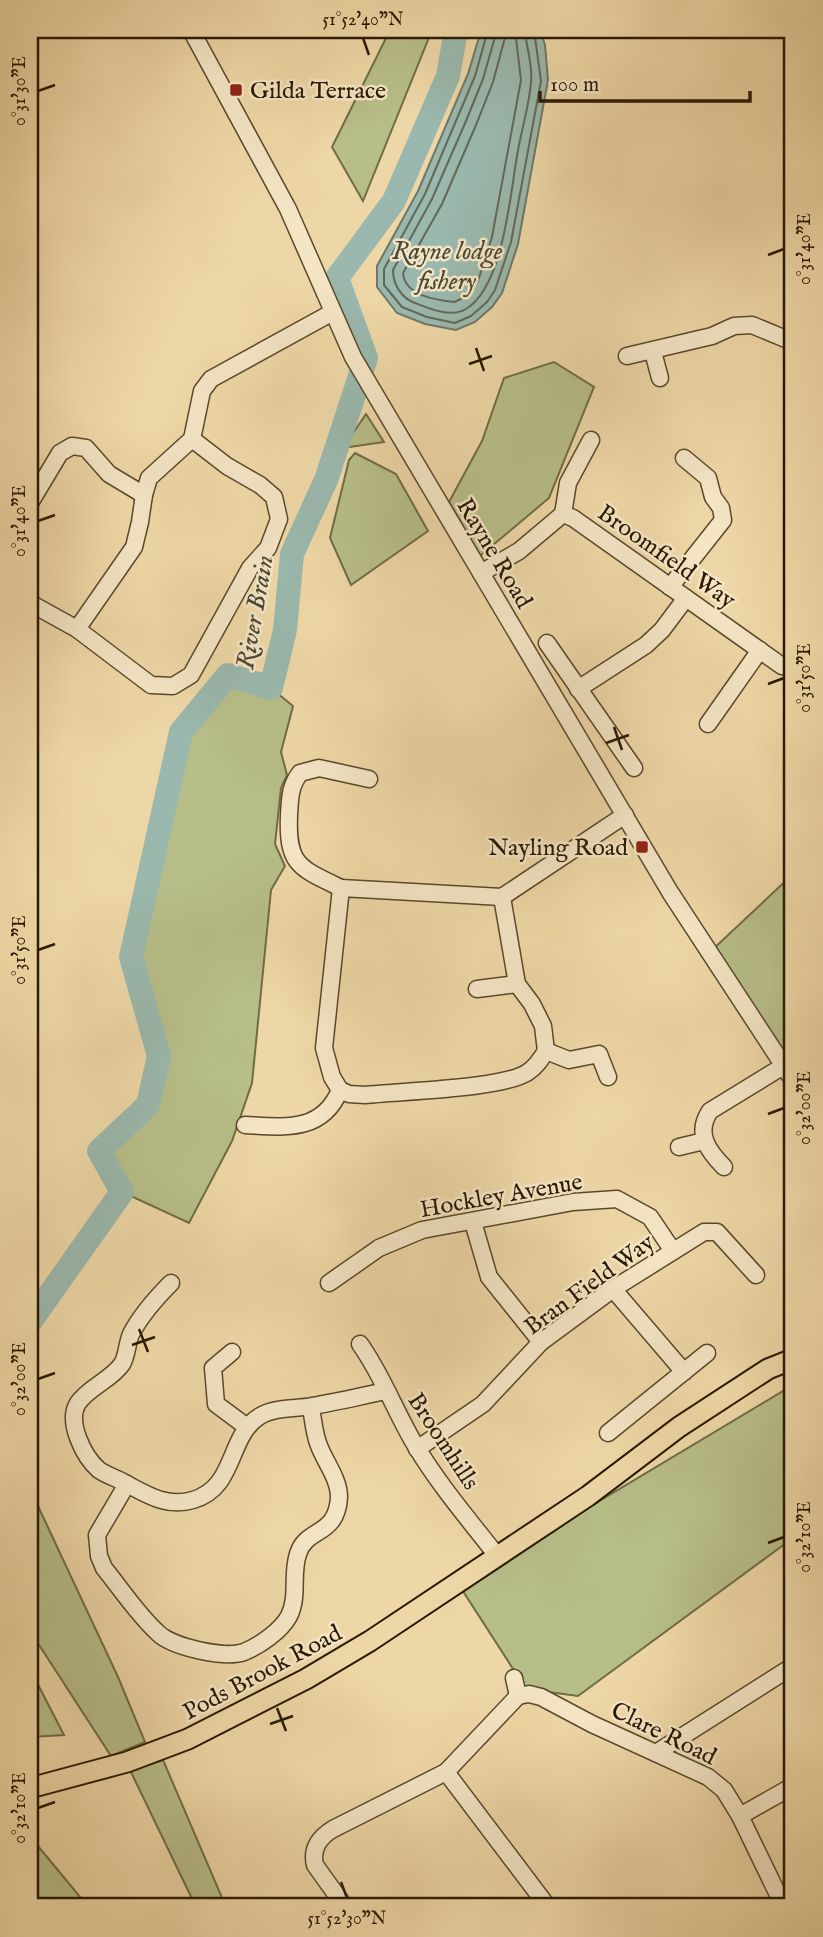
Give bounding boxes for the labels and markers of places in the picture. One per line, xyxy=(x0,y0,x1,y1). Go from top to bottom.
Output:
place label: Gilda Terrace xyxy=(250,76,386,107)
marker: Gilda Terrace xyxy=(228,82,244,98)
place label: Nayling Road xyxy=(488,833,628,864)
marker: Nayling Road xyxy=(634,839,650,855)

